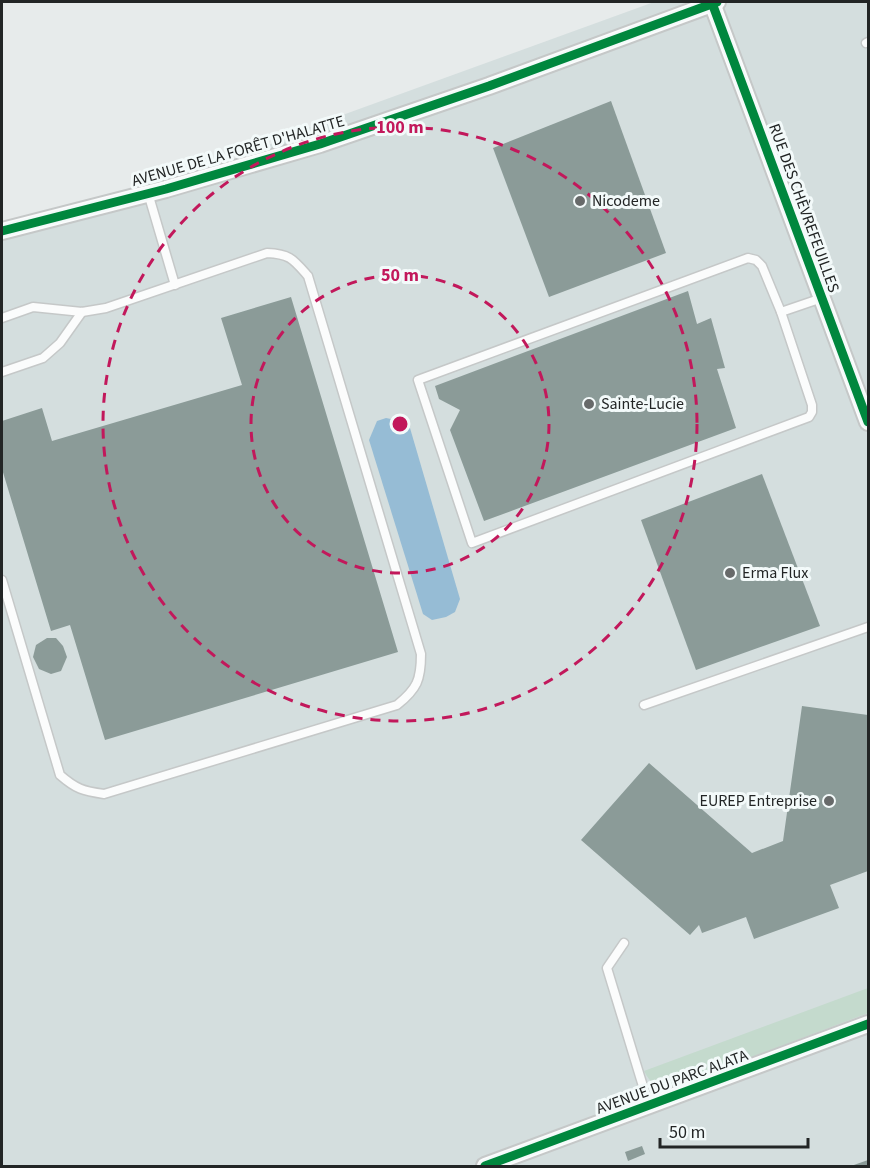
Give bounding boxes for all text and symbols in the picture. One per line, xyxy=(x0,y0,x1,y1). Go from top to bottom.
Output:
street label: AVENUE DE LA FORÊT D'HALATTE xyxy=(129,110,347,192)
text: 100 m xyxy=(376,115,424,140)
street label: RUE DES CHÈVREFEUILLES xyxy=(763,120,845,296)
place label: Nicodeme xyxy=(592,190,660,212)
marker: Nicodeme xyxy=(573,194,587,208)
text: 50 m xyxy=(381,263,419,288)
place label: Sainte-Lucie xyxy=(601,393,684,415)
marker: Sainte-Lucie xyxy=(582,397,596,411)
centre of rings xyxy=(390,414,410,434)
place label: Erma Flux xyxy=(742,562,808,584)
marker: Erma Flux xyxy=(723,566,737,580)
place label: EUREP Entreprise xyxy=(700,790,817,812)
marker: EUREP Entreprise xyxy=(822,794,836,808)
street label: AVENUE DU PARC ALATA xyxy=(593,1044,751,1120)
scale bar xyxy=(660,1111,808,1149)
text: 50 m xyxy=(669,1120,705,1145)

